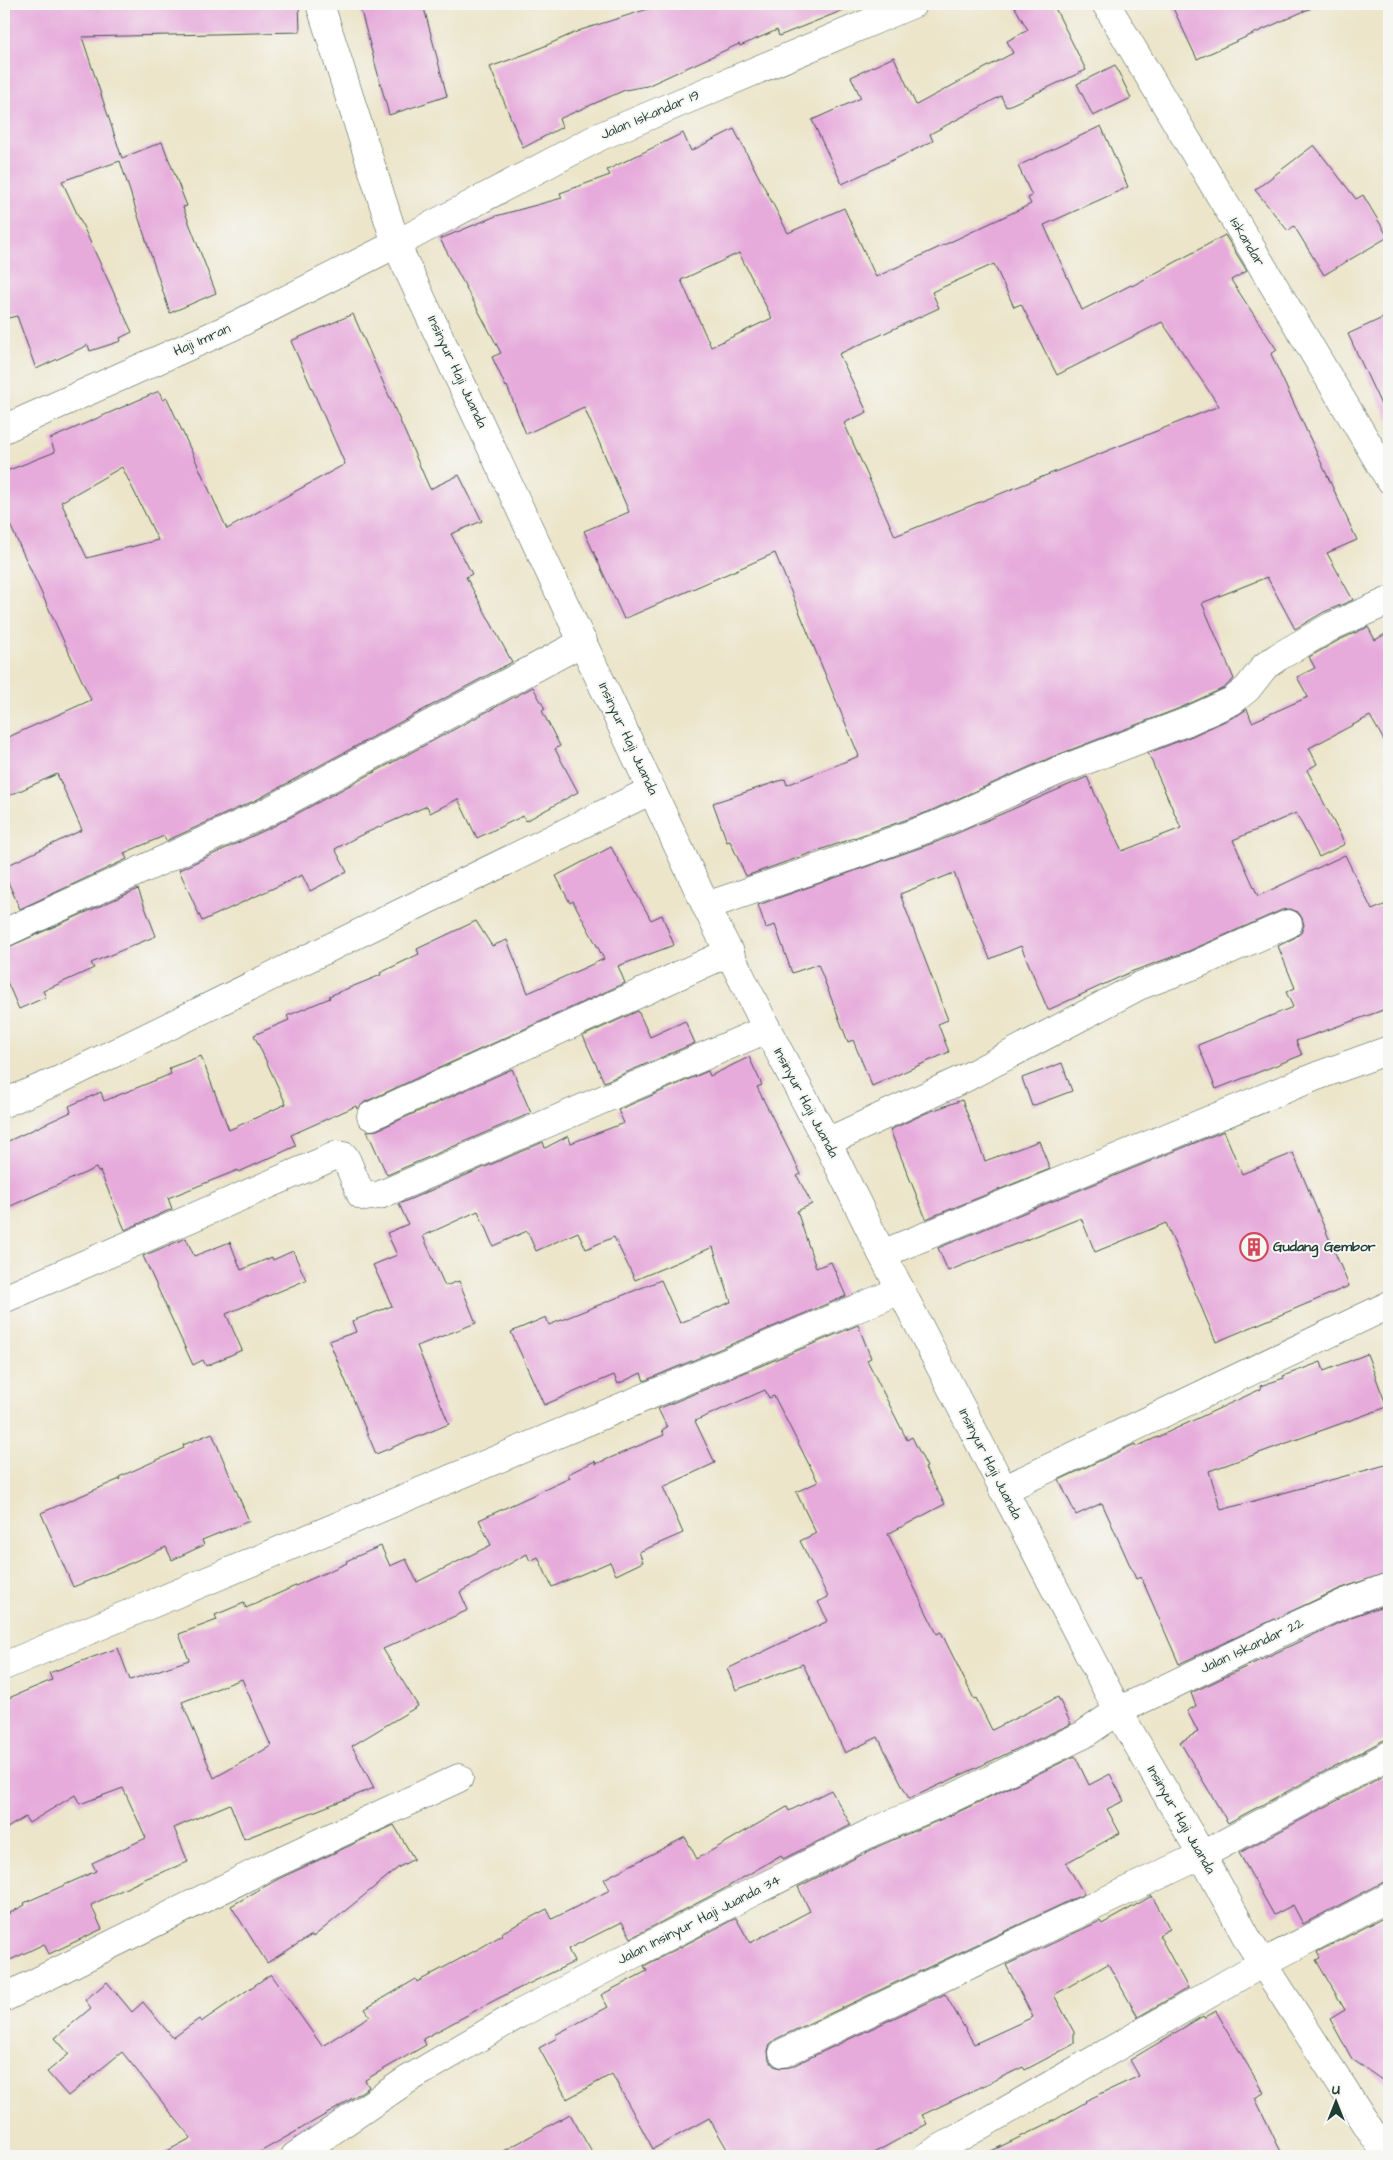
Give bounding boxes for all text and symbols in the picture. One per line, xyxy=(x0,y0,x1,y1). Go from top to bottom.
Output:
street label: Jalan Iskandar 19 xyxy=(597,85,703,145)
street label: Iskandar xyxy=(1225,214,1270,270)
street label: Insinyur Haji Juanda xyxy=(422,312,492,432)
street label: Haji Imran xyxy=(170,319,234,361)
street label: Insinyur Haji Juanda xyxy=(593,679,663,799)
street label: Insinyur Haji Juanda xyxy=(768,1044,844,1162)
building icon: Gudang Gembor xyxy=(1239,1232,1269,1262)
place label: Gudang Gembor xyxy=(1273,1237,1376,1258)
street label: Insinyur Haji Juanda xyxy=(953,1405,1027,1523)
street label: Jalan Iskandar 22 xyxy=(1197,1613,1307,1679)
street label: Insinyur Haji Juanda xyxy=(1142,1762,1220,1878)
street label: Jalan Insinyur Haji Juanda 34 xyxy=(614,1870,785,1970)
north arrow xyxy=(1310,2078,1360,2128)
text: U xyxy=(1332,2080,1340,2100)

